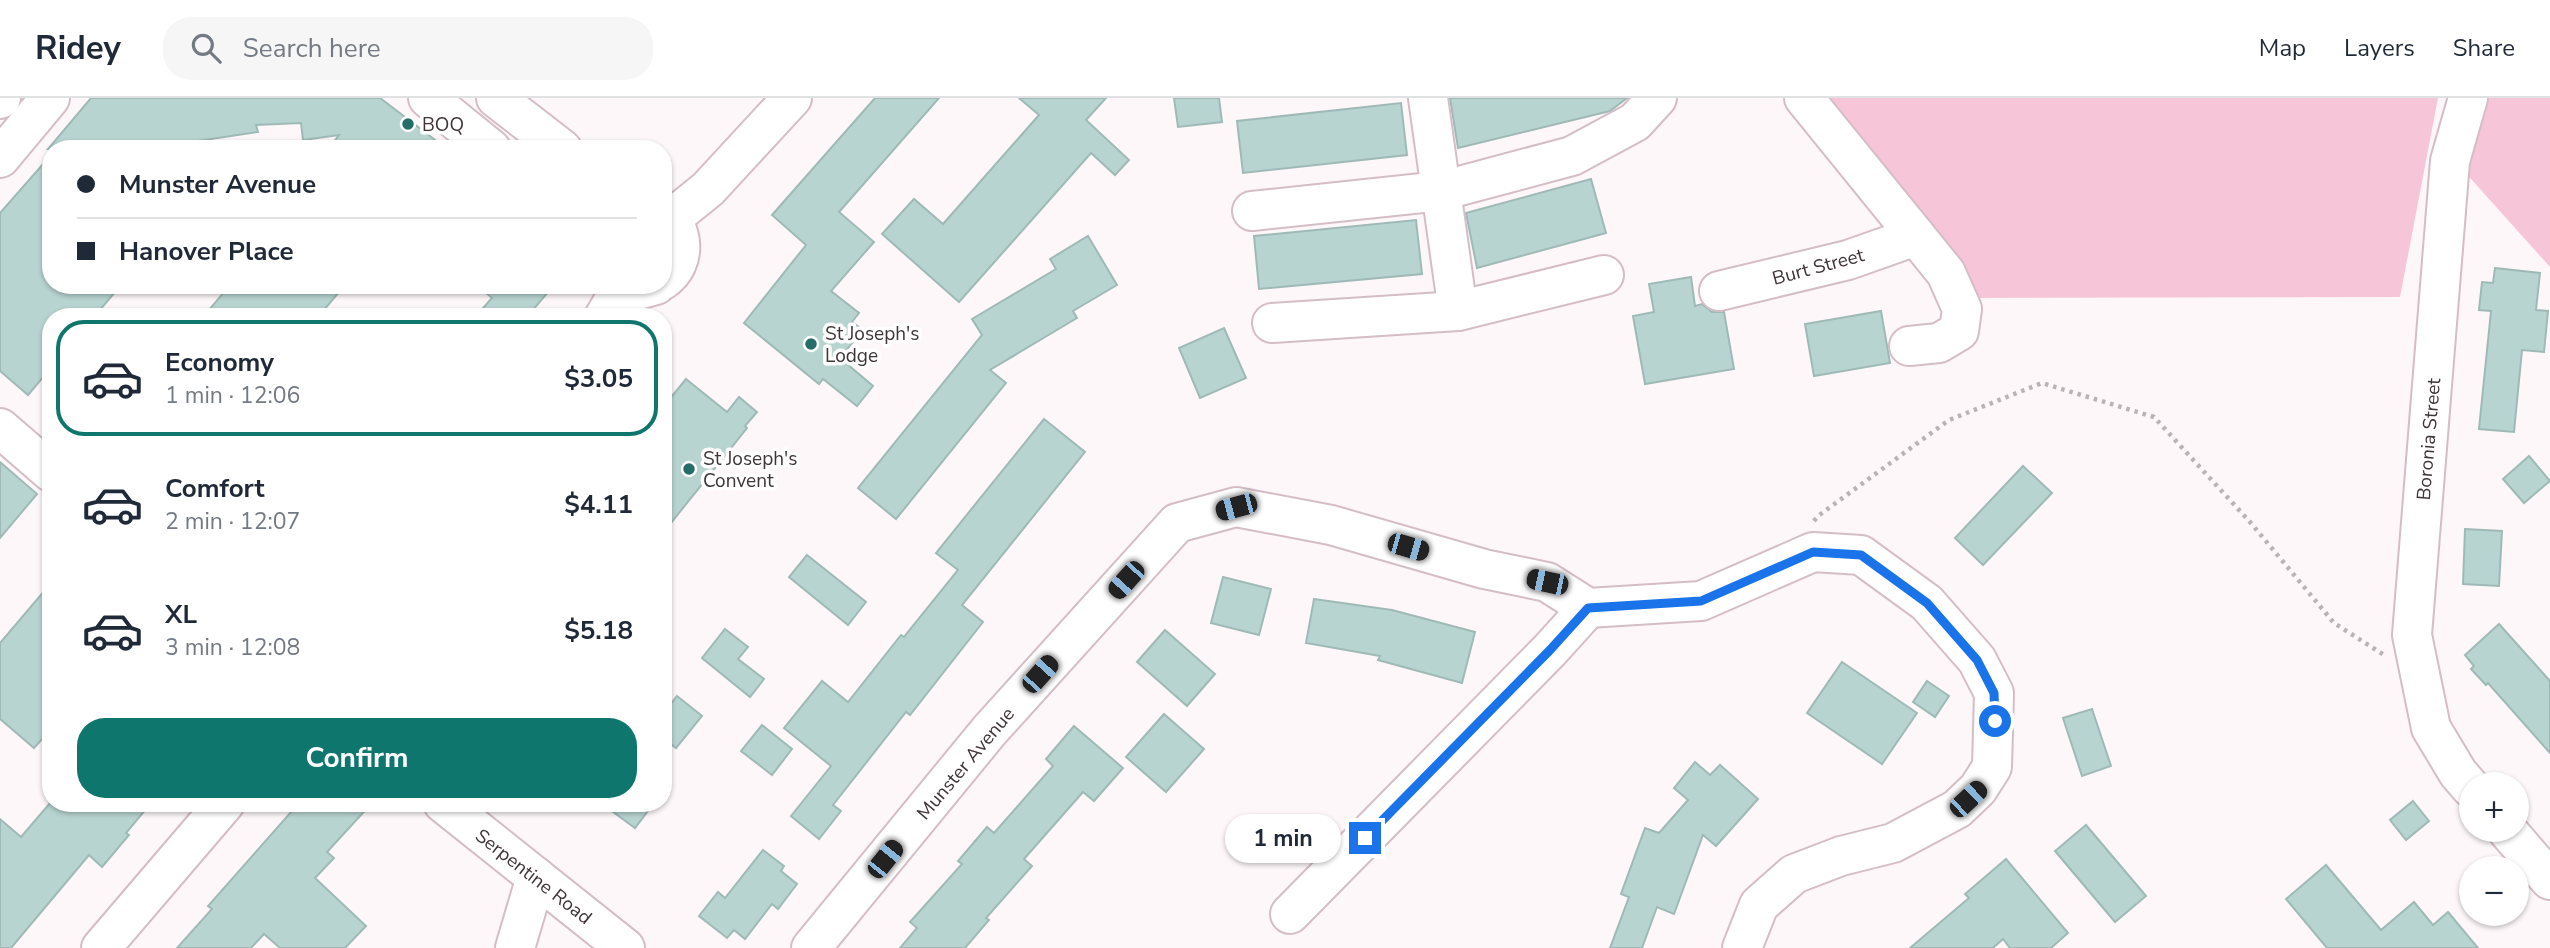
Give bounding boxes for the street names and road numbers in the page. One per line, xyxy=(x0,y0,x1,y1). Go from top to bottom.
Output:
street label: Burt Street xyxy=(1769,242,1867,292)
street label: Boronia Street xyxy=(2411,377,2447,501)
street label: Munster Avenue xyxy=(911,702,1021,826)
street label: Serpentine Road xyxy=(470,823,597,931)

